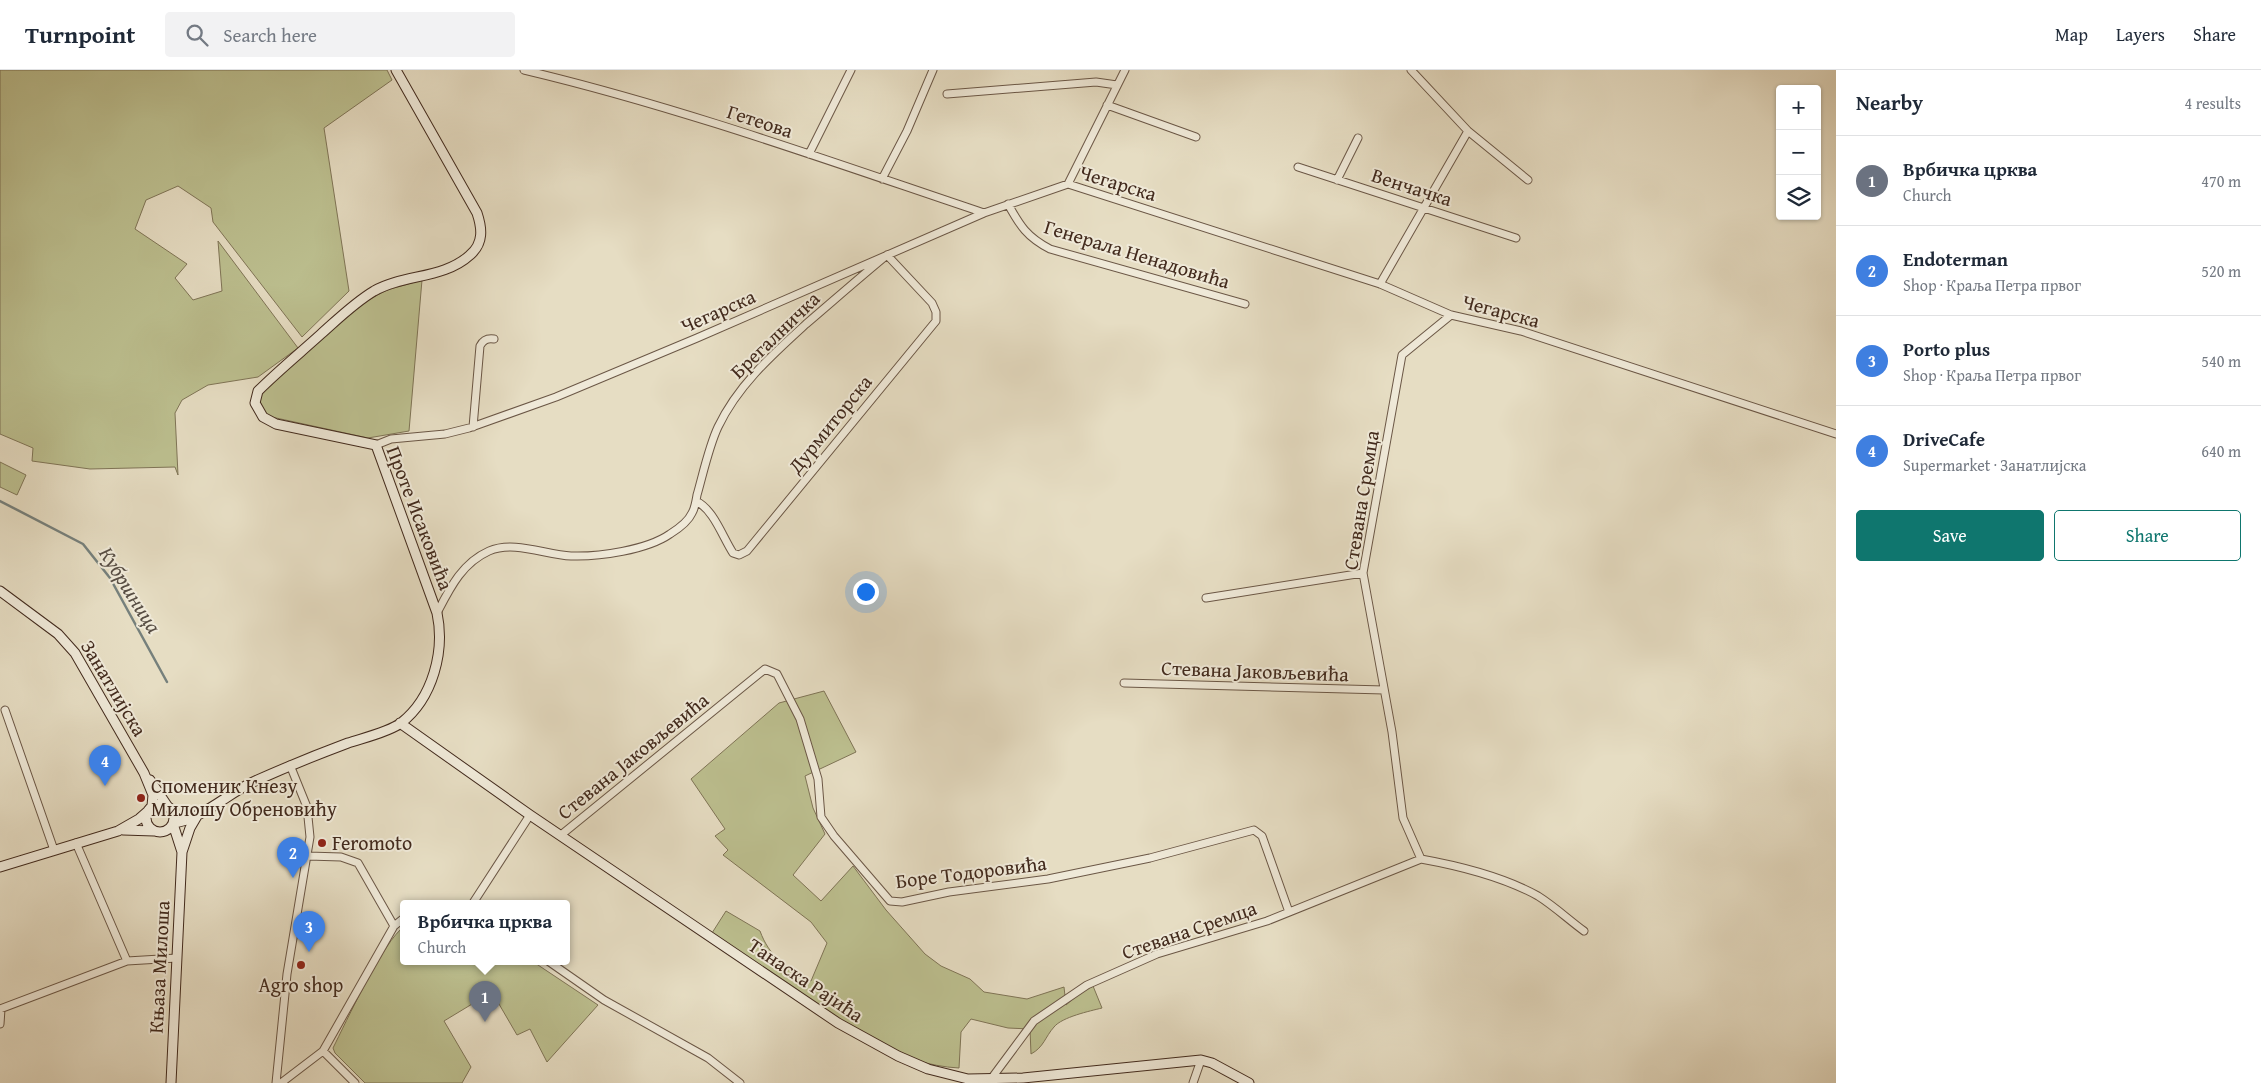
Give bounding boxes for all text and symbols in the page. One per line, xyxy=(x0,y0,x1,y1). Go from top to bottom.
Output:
search box xyxy=(165,12,515,57)
text: Turnpoint xyxy=(25,17,135,52)
icon: search xyxy=(183,21,211,49)
text: Search here xyxy=(223,21,317,49)
text: Map xyxy=(2055,21,2088,48)
text: Layers xyxy=(2116,21,2165,48)
text: Share xyxy=(2193,21,2236,48)
map controls xyxy=(1776,85,1821,220)
button: + xyxy=(1776,85,1821,130)
text: Nearby xyxy=(1856,87,1923,118)
text: 4 results xyxy=(2184,91,2241,115)
street label: Гетеова xyxy=(724,96,797,145)
button: − xyxy=(1776,130,1821,175)
text: Врбичка црква xyxy=(1903,155,2037,183)
street label: Чегарска xyxy=(1076,157,1161,208)
street label: Венчачка xyxy=(1368,160,1457,213)
text: 1 xyxy=(1868,169,1876,193)
text: 470 m xyxy=(2201,169,2241,193)
button: layers xyxy=(1776,175,1821,220)
text: Church xyxy=(1903,183,1952,207)
street label: Генерала Ненадовића xyxy=(1041,212,1234,296)
text: Endoterman xyxy=(1903,245,2008,273)
text: 2 xyxy=(1868,259,1876,283)
text: 520 m xyxy=(2201,259,2241,283)
text: Shop · Краља Петра првог xyxy=(1903,273,2081,297)
street label: Чегарска xyxy=(676,281,760,340)
street label: Брегалничка xyxy=(723,284,826,385)
street label: Чегарска xyxy=(1459,286,1544,335)
text: Porto plus xyxy=(1903,335,1990,363)
text: 3 xyxy=(1868,349,1876,373)
text: 540 m xyxy=(2201,349,2241,373)
text: Shop · Краља Петра првог xyxy=(1903,363,2081,387)
street label: Дурмиторска xyxy=(780,368,879,480)
text: DriveCafe xyxy=(1903,425,1985,453)
street label: Стевана Сремца xyxy=(1335,428,1386,572)
text: 4 xyxy=(1868,439,1876,463)
text: 640 m xyxy=(2201,439,2241,463)
street label: Проте Исаковића xyxy=(380,442,461,595)
text: Supermarket · Занатлијска xyxy=(1903,453,2086,477)
button: Save xyxy=(1856,510,2044,561)
button: Share xyxy=(2054,510,2241,561)
water label: Кубршница xyxy=(92,540,170,639)
your location xyxy=(853,579,879,605)
street label: Занатлијска xyxy=(74,634,155,742)
street label: Стевана Јаковљевића xyxy=(1161,653,1350,688)
street label: Стевана Јаковљевића xyxy=(551,685,715,826)
pin: 4 xyxy=(89,745,121,786)
place label: Споменик Кнезу Милошу Обреновићу xyxy=(151,771,337,823)
marker: Споменик Кнезу Милошу Обреновићу xyxy=(135,792,147,804)
place label: Feromoto xyxy=(332,828,412,857)
pin: 2 xyxy=(277,837,309,878)
marker: Feromoto xyxy=(316,837,328,849)
street label: Боре Тодоровића xyxy=(894,848,1049,895)
street label: Стевана Сремца xyxy=(1117,893,1261,966)
street label: Књаза Милоша xyxy=(141,899,176,1034)
popup xyxy=(400,900,570,965)
text: Врбичка црква xyxy=(418,907,552,935)
pin: 3 xyxy=(293,911,325,952)
street label: Танаска Рајића xyxy=(743,930,870,1029)
text: Church xyxy=(418,935,466,959)
marker: Agro shop xyxy=(295,959,307,971)
place label: Agro shop xyxy=(259,970,344,999)
pin: 1 xyxy=(469,981,501,1022)

